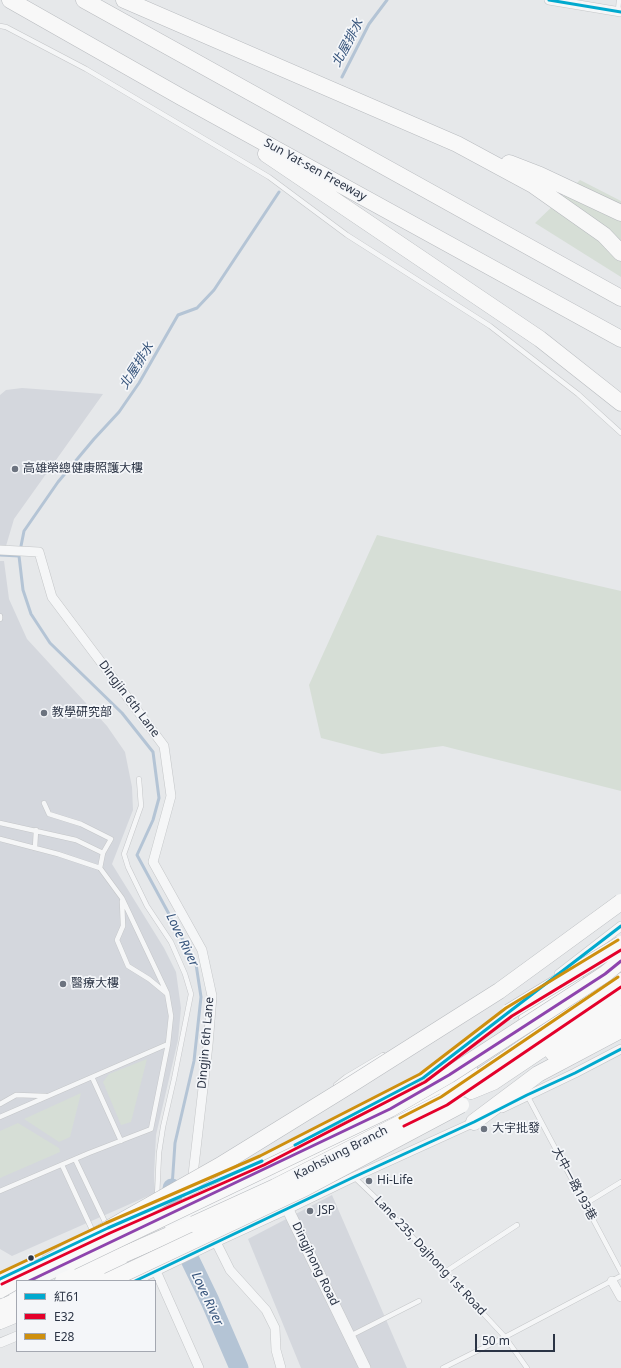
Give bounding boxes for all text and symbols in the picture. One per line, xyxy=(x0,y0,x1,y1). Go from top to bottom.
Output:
water label: 北屋排水 xyxy=(329,16,367,70)
street label: Sun Yat-sen Freeway xyxy=(261,136,369,204)
water label: 北屋排水 xyxy=(117,340,157,392)
place label: 高雄榮總健康照護大樓 xyxy=(23,462,143,476)
marker: 高雄榮總健康照護大樓 xyxy=(10,464,20,474)
street label: Dingjin 6th Lane xyxy=(95,658,163,740)
place label: 教學研究部 xyxy=(52,706,112,720)
marker: 教學研究部 xyxy=(39,708,49,718)
water label: Love River xyxy=(162,911,202,969)
place label: 醫療大樓 xyxy=(71,977,119,991)
marker: 醫療大樓 xyxy=(58,979,68,989)
street label: Dingjin 6th Lane xyxy=(195,996,217,1090)
place label: 大宇批發 xyxy=(492,1122,540,1136)
street label: Kaohsiung Branch xyxy=(292,1123,390,1183)
marker: 大宇批發 xyxy=(479,1124,489,1134)
street label: 大中一路193巷 xyxy=(549,1145,599,1223)
place label: Hi-Life xyxy=(377,1174,413,1188)
marker: Hi-Life xyxy=(364,1176,374,1186)
street label: Lane 235, Dajhong 1st Road xyxy=(371,1194,489,1318)
place label: JSP xyxy=(318,1204,335,1218)
marker: JSP xyxy=(305,1206,315,1216)
street label: Dingjhong Road xyxy=(289,1220,341,1308)
unlabelled marker xyxy=(26,1253,36,1263)
water label: Love River xyxy=(188,1270,226,1328)
legend xyxy=(16,1280,156,1352)
text: 紅61 xyxy=(54,1288,80,1305)
text: E32 xyxy=(54,1308,74,1325)
scale bar xyxy=(477,1326,557,1352)
text: E28 xyxy=(54,1328,74,1345)
text: 50 m xyxy=(482,1332,510,1349)

